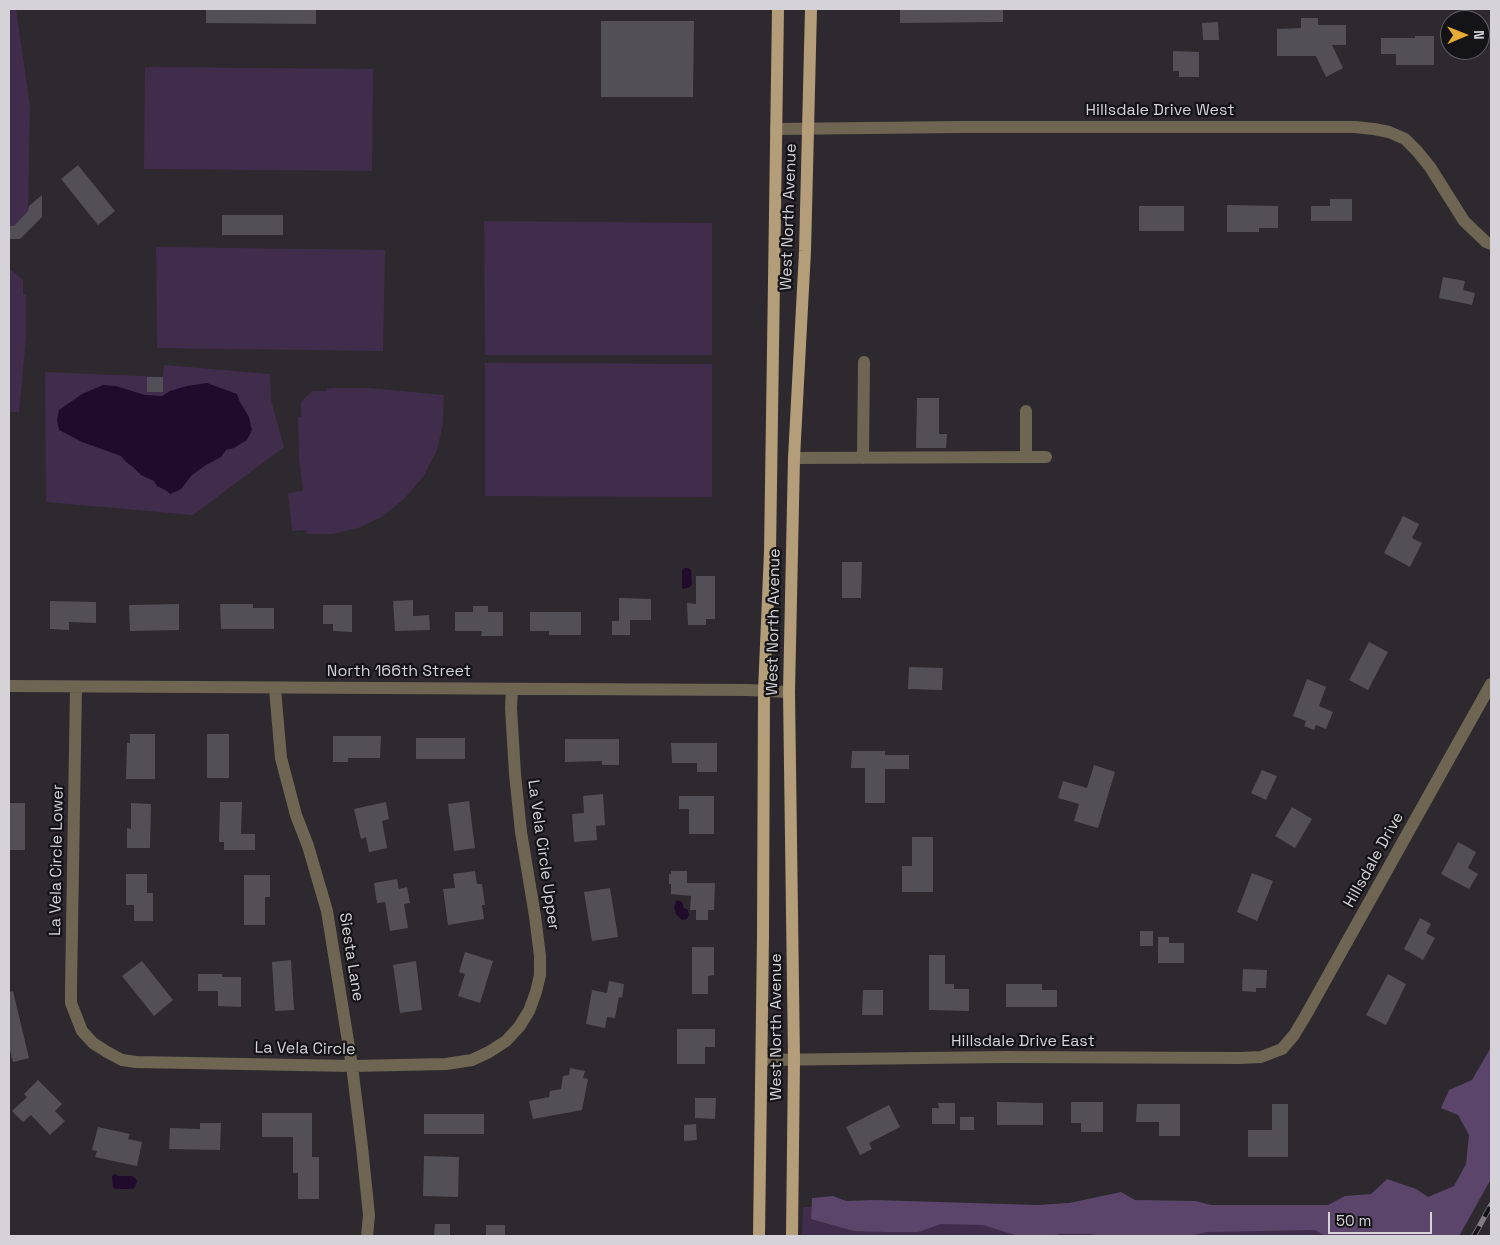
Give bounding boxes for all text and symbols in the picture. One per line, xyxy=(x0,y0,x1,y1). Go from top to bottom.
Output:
north arrow xyxy=(1440,10,1490,60)
text: N xyxy=(1470,30,1488,40)
street label: Hillsdale Drive West xyxy=(1086,101,1234,121)
street label: West North Avenue xyxy=(777,143,801,291)
street label: West North Avenue xyxy=(763,548,785,696)
street label: North 166th Street xyxy=(327,662,471,682)
street label: La Vela Circle Upper xyxy=(523,778,563,932)
street label: La Vela Circle Lower xyxy=(46,784,68,936)
street label: Hillsdale Drive xyxy=(1340,809,1408,911)
street label: Siesta Lane xyxy=(335,911,367,1003)
street label: West North Avenue xyxy=(767,953,787,1101)
street label: Hillsdale Drive East xyxy=(951,1032,1095,1052)
street label: La Vela Circle xyxy=(254,1039,356,1059)
scale bar xyxy=(1330,1202,1434,1234)
text: 50 m xyxy=(1336,1211,1371,1230)

